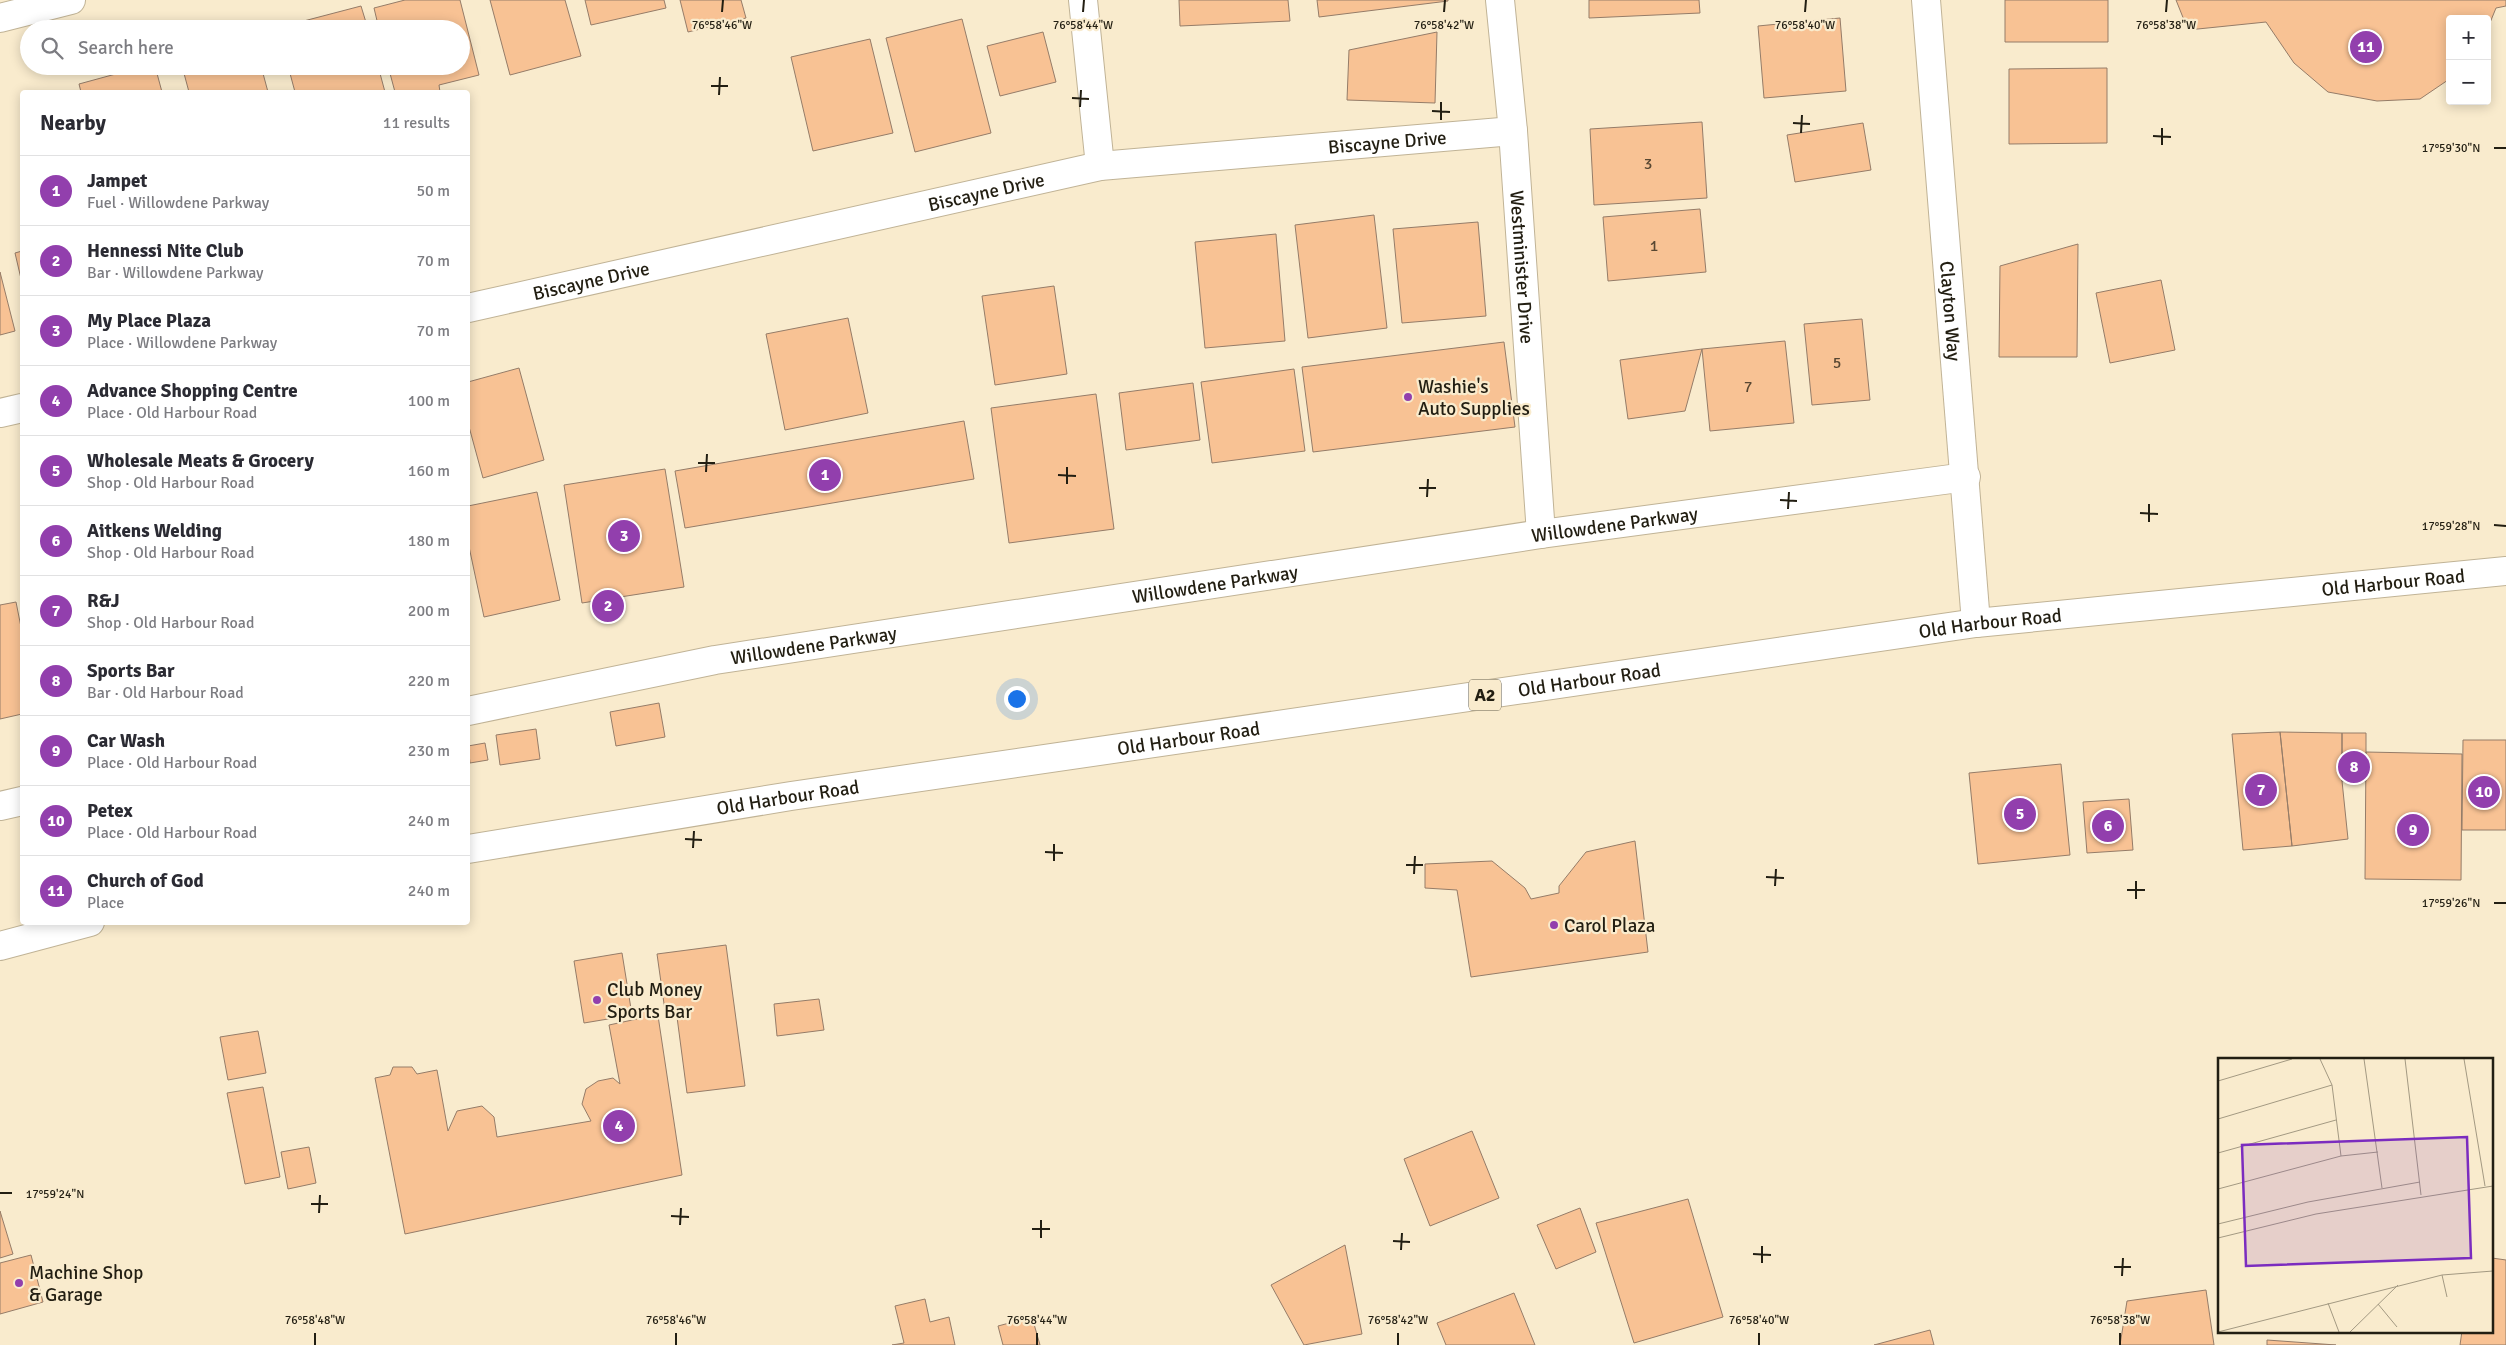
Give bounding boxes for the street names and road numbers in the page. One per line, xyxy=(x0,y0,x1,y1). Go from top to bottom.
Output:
street label: Biscayne Drive xyxy=(1327,126,1448,160)
street label: Biscayne Drive xyxy=(926,168,1047,217)
street label: Westminister Drive xyxy=(1504,190,1539,345)
street label: Biscayne Drive xyxy=(531,257,652,306)
street label: Clayton Way xyxy=(1934,260,1966,362)
street label: Willowdene Parkway xyxy=(1530,502,1699,548)
street label: Willowdene Parkway xyxy=(1131,560,1300,609)
street label: Old Harbour Road xyxy=(2320,564,2466,602)
street label: Old Harbour Road xyxy=(1917,604,2063,644)
street label: Willowdene Parkway xyxy=(729,621,899,670)
street label: Old Harbour Road xyxy=(1516,658,1662,703)
road number: A2 xyxy=(1469,680,1501,710)
street label: Old Harbour Road xyxy=(1116,717,1262,761)
street label: Old Harbour Road xyxy=(715,775,861,821)

